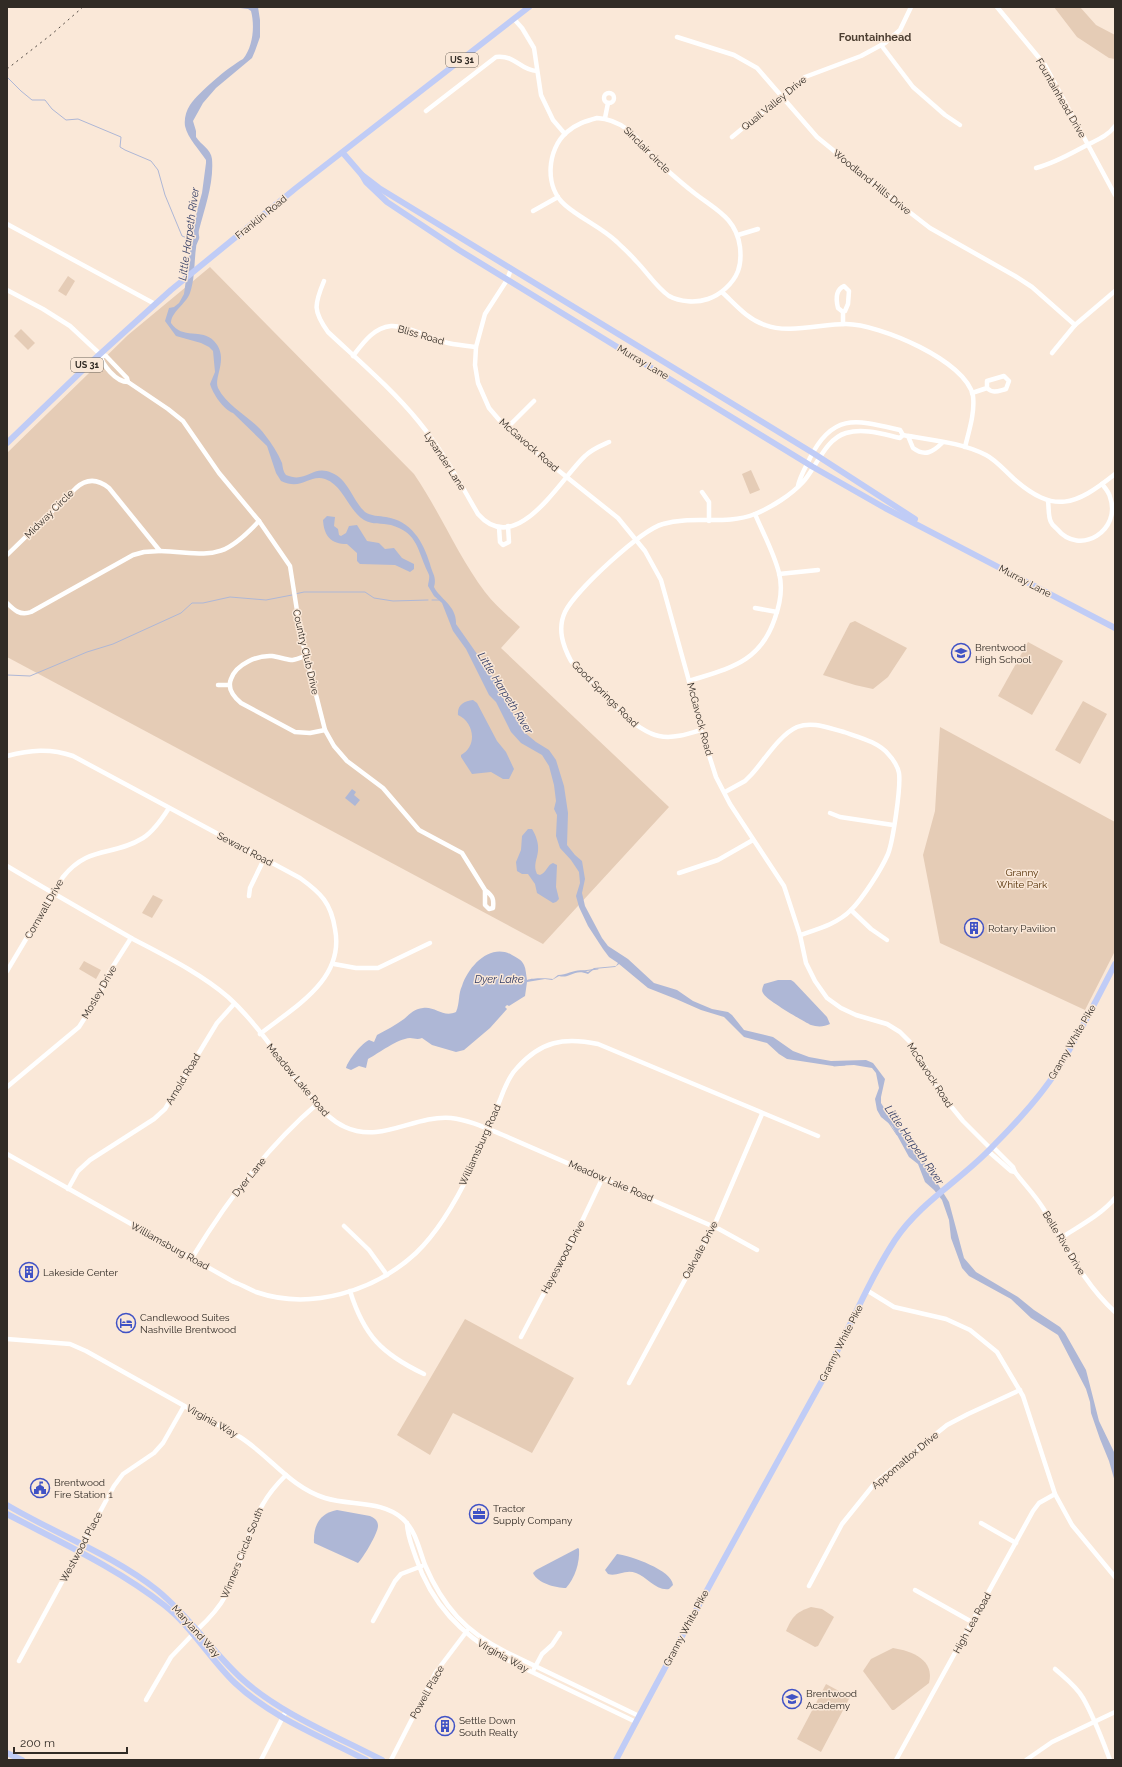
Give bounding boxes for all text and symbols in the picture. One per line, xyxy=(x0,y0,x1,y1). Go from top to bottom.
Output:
district label: Fountainhead xyxy=(839,31,911,44)
road number: US 31 xyxy=(446,53,478,67)
street label: Fountainhead Drive xyxy=(1034,56,1088,140)
street label: Quail Valley Drive xyxy=(739,73,809,132)
street label: Sinclair circle xyxy=(622,125,672,175)
street label: Woodland Hills Drive xyxy=(831,147,913,217)
water label: Little Harpeth River xyxy=(176,185,202,281)
street label: Franklin Road xyxy=(233,193,289,241)
street label: Bliss Road xyxy=(397,323,445,347)
street label: Murray Lane xyxy=(615,342,671,382)
road number: US 31 xyxy=(71,358,103,372)
street label: McGavock Road xyxy=(497,416,561,474)
street label: Lysander Lane xyxy=(422,430,468,492)
street label: Midway Circle xyxy=(22,487,76,541)
street label: Murray Lane xyxy=(997,563,1053,599)
street label: Country Club Drive xyxy=(291,608,321,696)
school or university icon: Brentwood High School xyxy=(950,642,972,664)
place label: Brentwood High School xyxy=(975,642,1031,665)
water label: Little Harpeth River xyxy=(475,650,536,737)
street label: Good Springs Road xyxy=(570,659,640,729)
street label: McGavock Road xyxy=(685,681,715,757)
street label: Seward Road xyxy=(215,830,275,868)
park label: Granny White Park xyxy=(997,867,1048,890)
street label: Cornwall Drive xyxy=(22,877,66,941)
building icon: Rotary Pavilion xyxy=(963,917,985,939)
place label: Rotary Pavilion xyxy=(988,923,1056,934)
street label: Mosley Drive xyxy=(79,963,119,1021)
water label: Dyer Lake xyxy=(474,973,524,986)
street label: Granny White Pike xyxy=(1046,1003,1098,1081)
street label: McGavock Road xyxy=(905,1041,955,1109)
street label: Meadow Lake Road xyxy=(264,1042,332,1118)
street label: Arnold Road xyxy=(163,1052,203,1106)
street label: Williamsburg Road xyxy=(457,1103,503,1187)
water label: Little Harpeth River xyxy=(882,1103,947,1188)
street label: Dyer Lane xyxy=(230,1155,268,1199)
street label: Meadow Lake Road xyxy=(567,1158,655,1204)
street label: Belle Rive Drive xyxy=(1041,1209,1087,1277)
street label: Hayeswood Drive xyxy=(539,1219,587,1295)
street label: Oakvale Drive xyxy=(680,1219,720,1281)
street label: Williamsburg Road xyxy=(129,1220,211,1272)
building icon: Lakeside Center xyxy=(18,1261,40,1283)
place label: Lakeside Center xyxy=(43,1267,118,1278)
street label: Granny White Pike xyxy=(817,1303,865,1383)
hotel icon: Candlewood Suites Nashville Brentwood xyxy=(115,1312,137,1334)
place label: Candlewood Suites Nashville Brentwood xyxy=(140,1312,236,1335)
street label: Virginia Way xyxy=(184,1402,240,1440)
street label: Appomattox Drive xyxy=(870,1429,941,1491)
public building icon: Brentwood Fire Station 1 xyxy=(29,1477,51,1499)
place label: Brentwood Fire Station 1 xyxy=(54,1477,113,1500)
office icon: Tractor Supply Company xyxy=(468,1503,490,1525)
place label: Tractor Supply Company xyxy=(493,1503,573,1526)
street label: Winners Circle South xyxy=(219,1506,265,1600)
street label: Westwood Place xyxy=(58,1510,104,1584)
street label: Granny White Pike xyxy=(661,1588,711,1668)
street label: High Lea Road xyxy=(951,1591,993,1655)
street label: Maryland Way xyxy=(170,1603,223,1660)
street label: Virginia Way xyxy=(475,1637,531,1675)
street label: Powell Place xyxy=(408,1663,446,1721)
school or university icon: Brentwood Academy xyxy=(781,1688,803,1710)
place label: Brentwood Academy xyxy=(806,1688,857,1711)
building icon: Settle Down South Realty xyxy=(434,1715,456,1737)
place label: Settle Down South Realty xyxy=(459,1715,518,1738)
scale bar xyxy=(14,1729,127,1755)
text: 200 m xyxy=(20,1736,55,1750)

